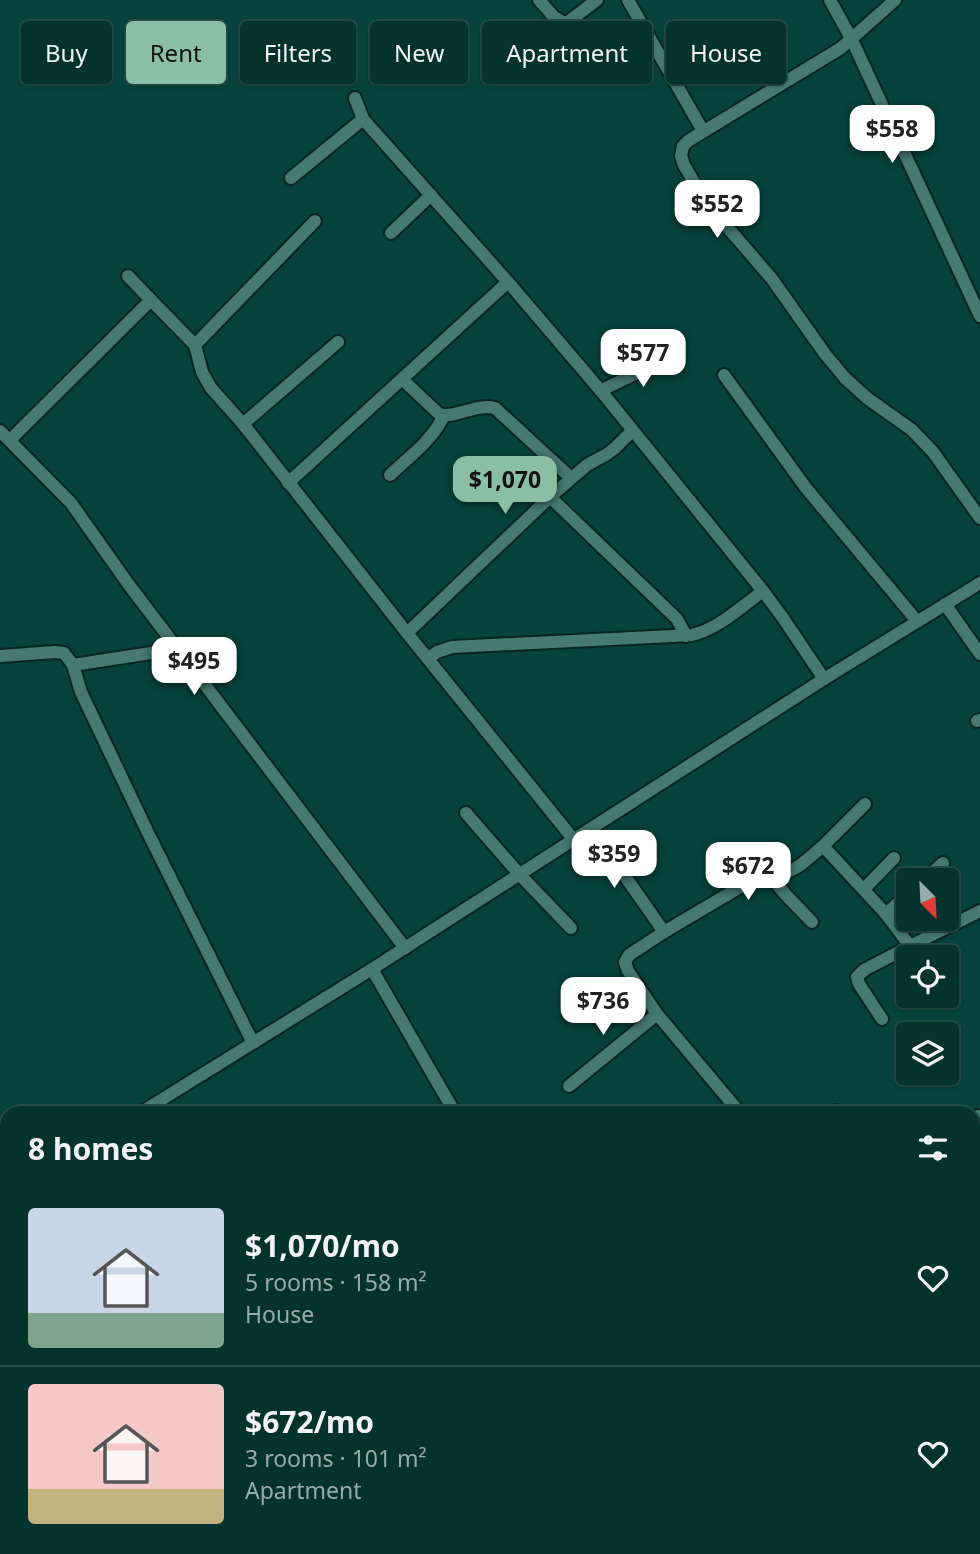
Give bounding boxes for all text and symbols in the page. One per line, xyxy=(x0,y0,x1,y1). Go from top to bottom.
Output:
chip: Buy xyxy=(21,21,112,84)
chip: Rent xyxy=(126,21,226,84)
chip: Filters xyxy=(240,21,356,84)
chip: New xyxy=(370,21,468,84)
chip: Apartment xyxy=(482,21,652,84)
chip: House xyxy=(666,21,786,84)
pin: $558 xyxy=(851,106,933,165)
text: $558 xyxy=(866,112,918,144)
pin: $552 xyxy=(676,180,758,240)
text: $552 xyxy=(691,187,743,219)
pin: $577 xyxy=(602,330,684,389)
text: $577 xyxy=(617,336,669,368)
pin: $1,070 xyxy=(448,456,562,516)
text: $1,070 xyxy=(469,463,541,495)
pin: $495 xyxy=(153,638,235,697)
text: $495 xyxy=(168,644,220,676)
pin: $359 xyxy=(573,830,655,890)
text: $359 xyxy=(588,837,640,869)
pin: $672 xyxy=(707,842,789,902)
text: $672 xyxy=(722,849,774,881)
north arrow xyxy=(896,868,959,931)
map controls xyxy=(896,868,959,1085)
button: locate xyxy=(896,945,959,1008)
pin: $736 xyxy=(562,978,644,1037)
text: $736 xyxy=(577,984,629,1016)
button: layers xyxy=(896,1022,959,1085)
text: 8 homes xyxy=(28,1128,153,1169)
icon: filters xyxy=(914,1129,952,1167)
text: $1,070/mo xyxy=(245,1225,400,1266)
icon: home xyxy=(84,1236,168,1320)
icon: heart xyxy=(914,1259,952,1297)
text: 5 rooms · 158 m² xyxy=(245,1266,427,1298)
text: House xyxy=(245,1298,314,1330)
text: $672/mo xyxy=(245,1401,374,1442)
icon: home xyxy=(84,1412,168,1496)
icon: heart xyxy=(914,1435,952,1473)
text: 3 rooms · 101 m² xyxy=(245,1442,427,1474)
text: Apartment xyxy=(245,1474,362,1506)

